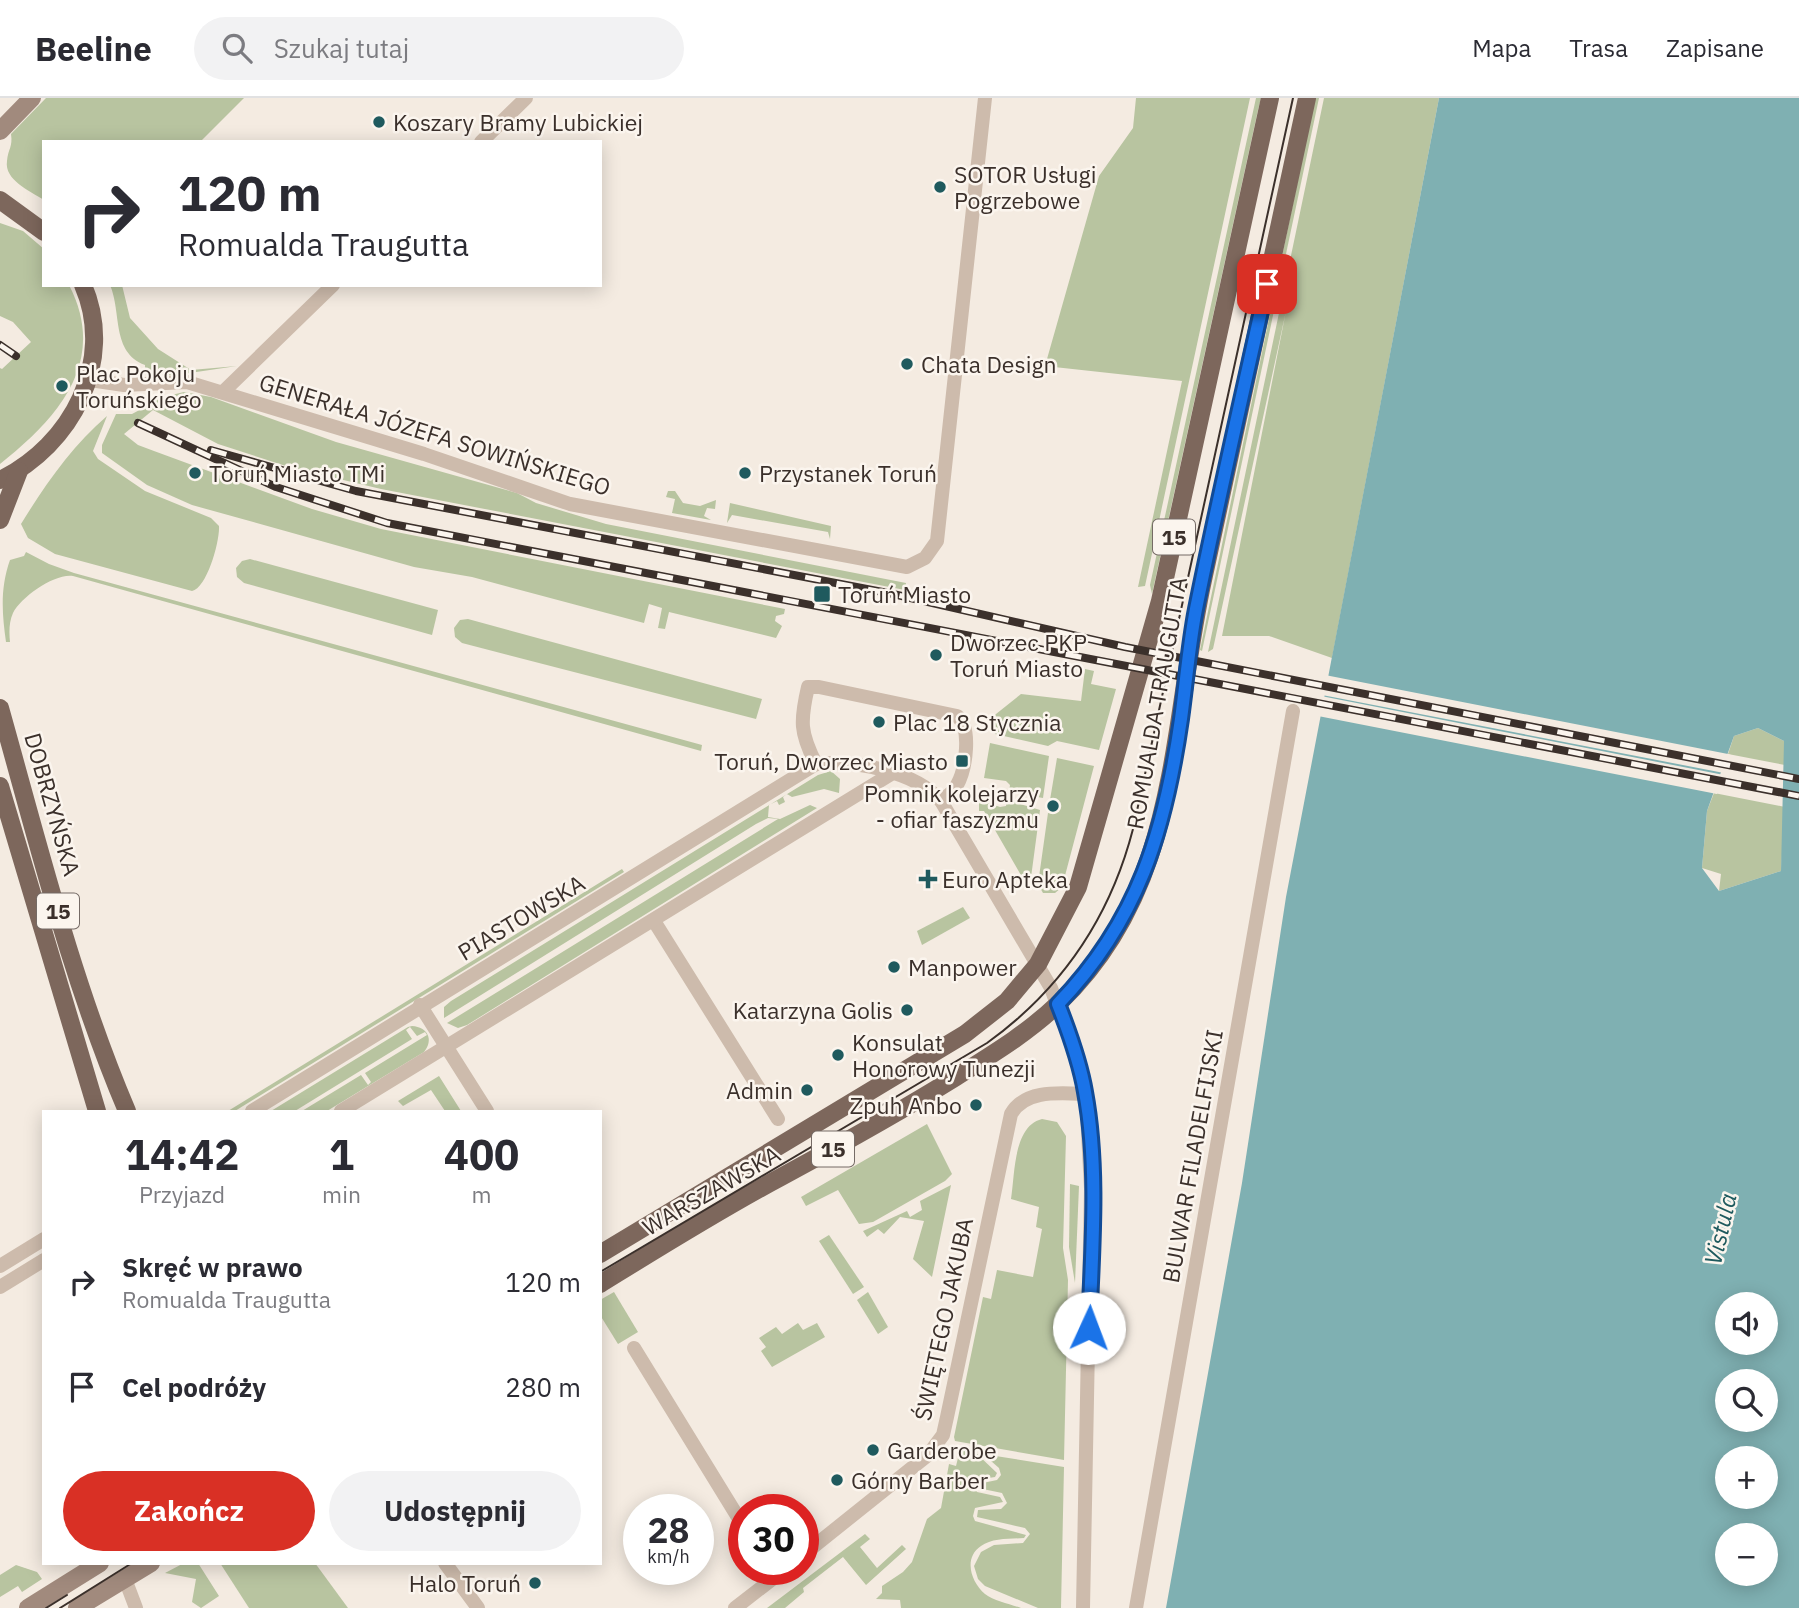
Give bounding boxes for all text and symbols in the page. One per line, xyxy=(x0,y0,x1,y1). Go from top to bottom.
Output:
search box xyxy=(194,17,684,80)
text: Beeline xyxy=(35,27,152,70)
icon: search xyxy=(218,29,256,67)
text: Szukaj tutaj xyxy=(274,31,409,65)
text: Mapa xyxy=(1472,32,1531,64)
text: Trasa xyxy=(1569,32,1628,64)
text: Zapisane xyxy=(1666,32,1764,64)
place label: Koszary Bramy Lubickiej xyxy=(393,107,643,137)
marker: Koszary Bramy Lubickiej xyxy=(371,114,387,130)
place label: SOTOR Usługi Pogrzebowe xyxy=(954,159,1096,215)
text: 120 m xyxy=(178,161,322,224)
icon: right xyxy=(63,168,154,259)
marker: SOTOR Usługi Pogrzebowe xyxy=(932,179,948,195)
text: Romualda Traugutta xyxy=(178,223,469,265)
pin xyxy=(1237,254,1297,314)
icon: arrive xyxy=(1248,265,1286,303)
place label: Chata Design xyxy=(921,349,1057,379)
marker: Chata Design xyxy=(899,356,915,372)
place label: Plac Pokoju Toruńskiego xyxy=(76,358,202,414)
street label: GENERAŁA JÓZEFA SOWIŃSKIEGO xyxy=(256,366,614,502)
marker: Plac Pokoju Toruńskiego xyxy=(54,378,70,394)
place label: Toruń Miasto TMi xyxy=(209,458,385,488)
place label: Przystanek Toruń xyxy=(759,458,937,488)
marker: Toruń Miasto TMi xyxy=(187,465,203,481)
marker: Przystanek Toruń xyxy=(737,465,753,481)
road number: 15 xyxy=(1153,520,1195,555)
street label: ROMUALDA TRAUGUTTA xyxy=(1119,574,1193,832)
place label: Toruń Miasto xyxy=(838,579,971,609)
marker: Toruń Miasto xyxy=(812,584,832,604)
place label: Dworzec PKP Toruń Miasto xyxy=(950,627,1087,683)
marker: Dworzec PKP Toruń Miasto xyxy=(928,647,944,663)
place label: Plac 18 Stycznia xyxy=(893,707,1062,737)
marker: Plac 18 Stycznia xyxy=(871,714,887,730)
street label: DOBRZYŃSKA xyxy=(18,729,88,879)
place label: Toruń, Dworzec Miasto xyxy=(714,746,948,776)
marker: Toruń, Dworzec Miasto xyxy=(954,753,970,769)
place label: Pomnik kolejarzy - ofiar faszyzmu xyxy=(864,778,1040,834)
marker: Pomnik kolejarzy - ofiar faszyzmu xyxy=(1045,798,1061,814)
place label: Euro Apteka xyxy=(942,864,1068,894)
street label: PIASTOWSKA xyxy=(452,867,590,967)
marker: Euro Apteka xyxy=(920,871,936,887)
road number: 15 xyxy=(37,894,79,928)
place label: Manpower xyxy=(908,952,1017,982)
marker: Manpower xyxy=(886,959,902,975)
place label: Katarzyna Golis xyxy=(733,995,893,1025)
marker: Katarzyna Golis xyxy=(899,1002,915,1018)
place label: Konsulat Honorowy Tunezji xyxy=(852,1027,1036,1083)
street label: BULWAR FILADELFIJSKI xyxy=(1155,1027,1229,1285)
marker: Konsulat Honorowy Tunezji xyxy=(830,1047,846,1063)
place label: Admin xyxy=(726,1075,793,1105)
marker: Admin xyxy=(799,1082,815,1098)
place label: Zpuh Anbo xyxy=(850,1090,962,1120)
marker: Zpuh Anbo xyxy=(968,1097,984,1113)
text: 14:42 xyxy=(125,1127,239,1182)
text: 1 xyxy=(329,1127,354,1182)
text: 400 xyxy=(444,1127,519,1182)
road number: 15 xyxy=(812,1132,854,1166)
street label: WARSZAWSKA xyxy=(637,1138,786,1242)
text: Przyjazd xyxy=(139,1179,225,1209)
text: min xyxy=(322,1179,361,1209)
text: m xyxy=(471,1179,492,1209)
water label: Vistula xyxy=(1696,1190,1744,1268)
street label: ŚWIĘTEGO JAKUBA xyxy=(907,1214,979,1423)
text: Skręć w prawo xyxy=(122,1250,303,1284)
icon: right xyxy=(63,1263,101,1301)
text: 120 m xyxy=(505,1265,581,1299)
text: Romualda Traugutta xyxy=(122,1284,331,1314)
position arrow xyxy=(1052,1291,1126,1365)
map controls xyxy=(1715,1292,1778,1586)
button: sound xyxy=(1715,1292,1778,1355)
icon: arrive xyxy=(63,1368,101,1406)
button: search xyxy=(1715,1369,1778,1432)
text: Cel podróży xyxy=(122,1370,266,1404)
text: 280 m xyxy=(505,1370,581,1404)
place label: Garderobe xyxy=(887,1435,997,1465)
marker: Garderobe xyxy=(865,1442,881,1458)
button: + xyxy=(1715,1446,1778,1509)
place label: Górny Barber xyxy=(851,1465,989,1495)
button: Zakończ xyxy=(63,1471,315,1551)
button: Udostępnij xyxy=(329,1471,581,1551)
marker: Górny Barber xyxy=(829,1472,845,1488)
speed limit sign: 30 xyxy=(728,1494,819,1585)
text: 28 xyxy=(647,1507,690,1553)
button: − xyxy=(1715,1523,1778,1586)
text: km/h xyxy=(647,1545,690,1568)
place label: Halo Toruń xyxy=(409,1568,521,1598)
marker: Halo Toruń xyxy=(527,1575,543,1591)

